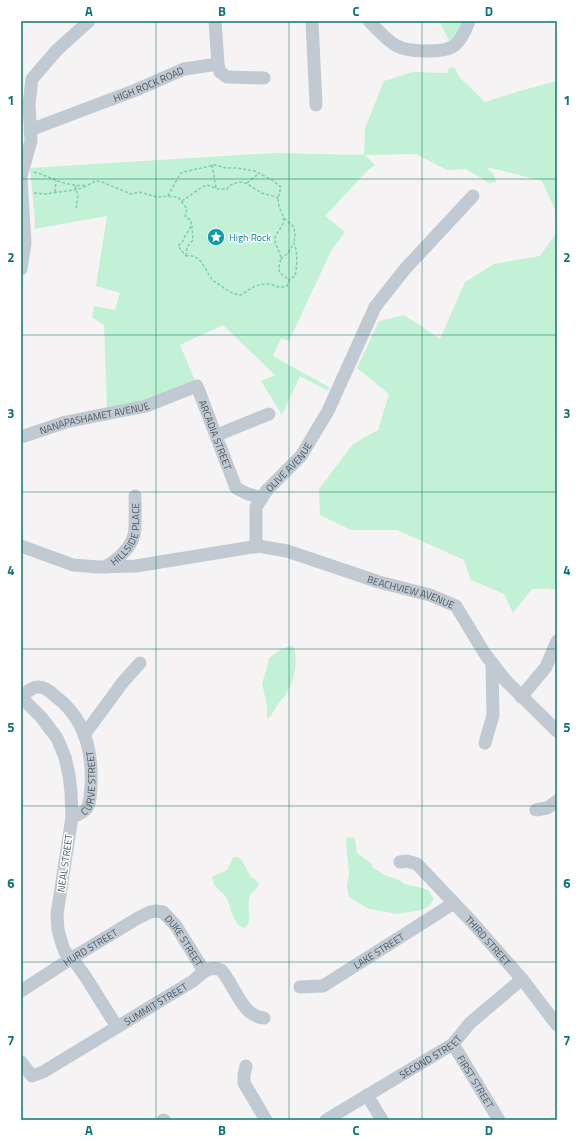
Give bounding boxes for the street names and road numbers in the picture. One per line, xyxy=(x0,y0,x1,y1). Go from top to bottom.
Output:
street label: HIGH ROCK ROAD xyxy=(111,62,186,106)
street label: NANAPASHAMET AVENUE xyxy=(37,398,152,438)
street label: ARCADIA STREET xyxy=(195,398,236,473)
street label: OLIVE AVENUE xyxy=(262,439,316,495)
street label: HILLSIDE PLACE xyxy=(107,502,143,569)
street label: BEACHVIEW AVENUE xyxy=(365,571,457,612)
street label: CURVE STREET xyxy=(77,749,99,819)
street label: NEAL STREET xyxy=(54,832,77,893)
street label: DUKE STREET xyxy=(161,911,207,970)
street label: THIRD STREET xyxy=(462,912,515,969)
street label: HURD STREET xyxy=(60,924,121,969)
street label: LAKE STREET xyxy=(350,929,408,972)
street label: SUMMIT STREET xyxy=(121,978,191,1029)
street label: SECOND STREET xyxy=(396,1031,465,1082)
street label: FIRST STREET xyxy=(454,1052,498,1112)

